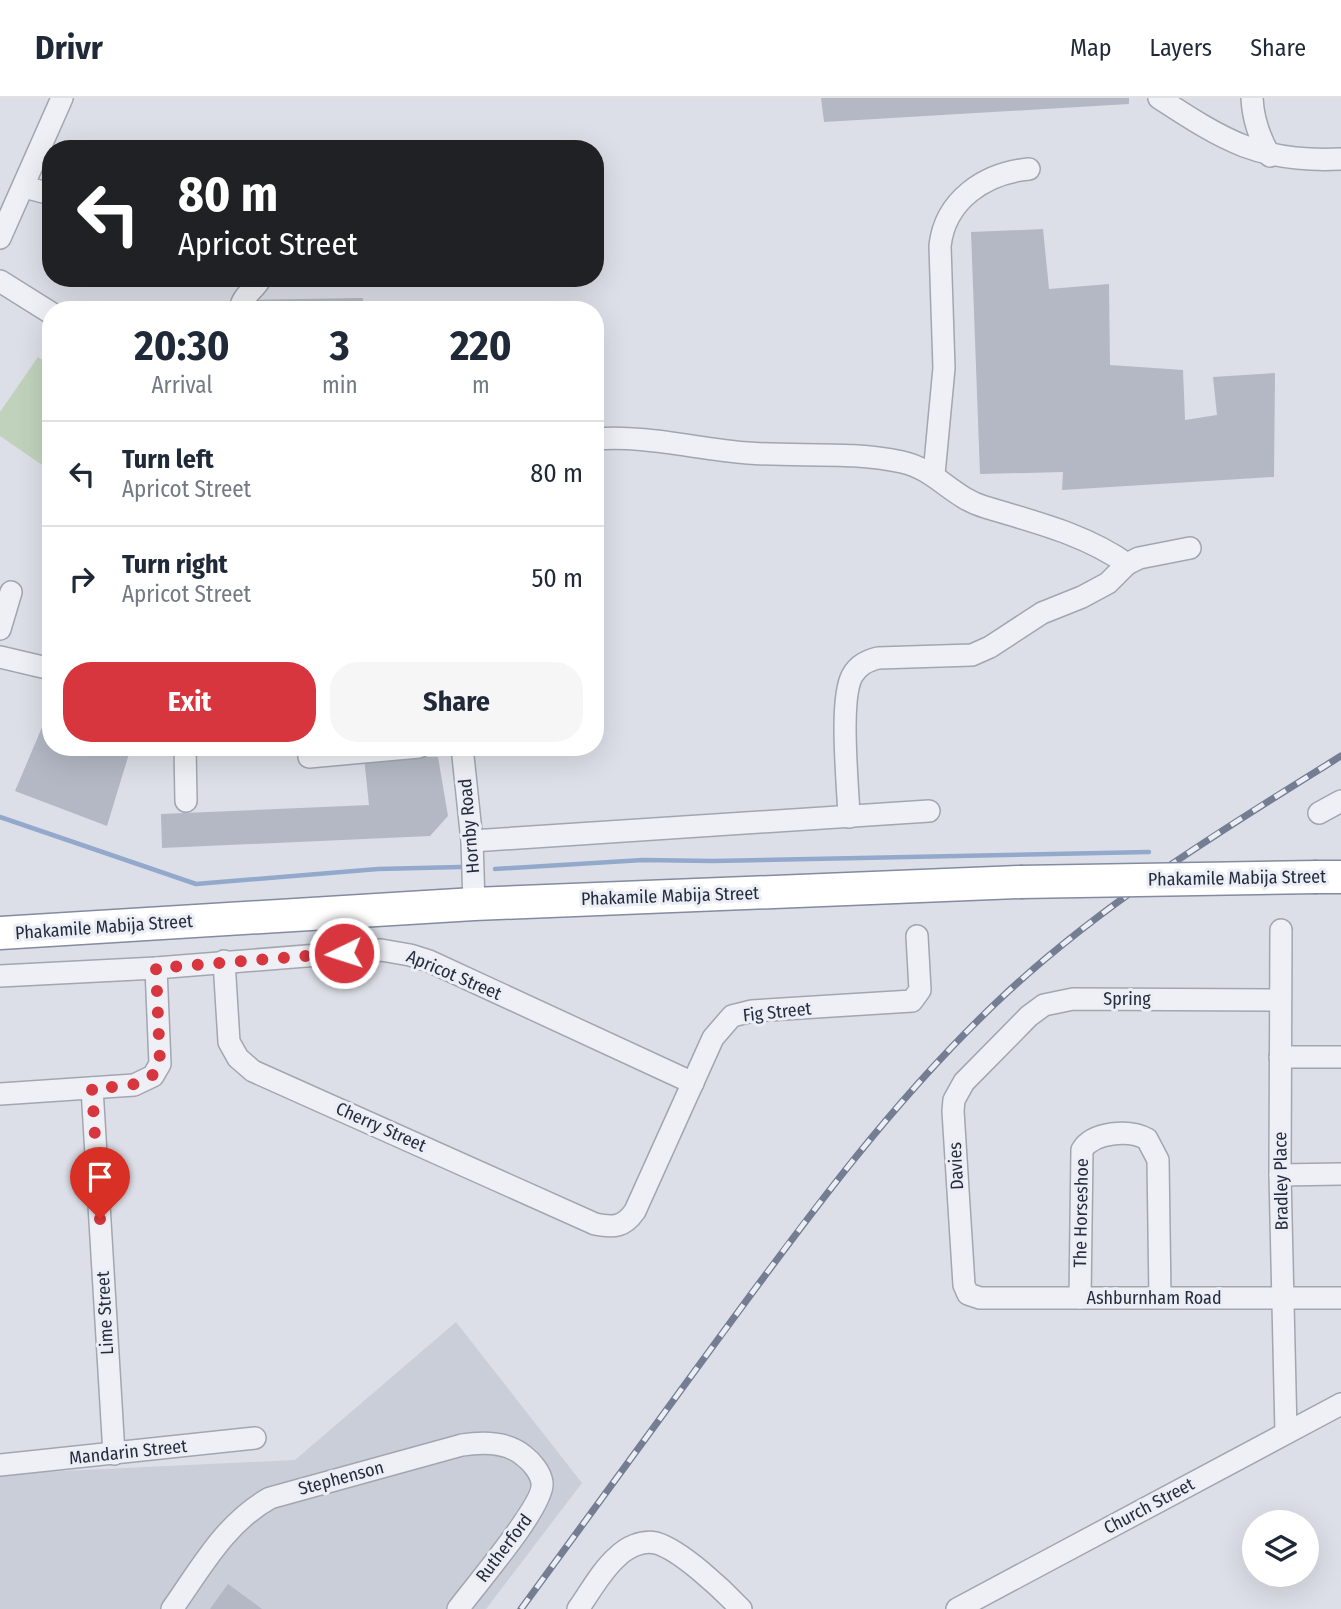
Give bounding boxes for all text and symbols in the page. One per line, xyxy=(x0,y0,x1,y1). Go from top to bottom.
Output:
text: Drivr xyxy=(35,28,103,68)
text: Map xyxy=(1070,34,1112,62)
text: Layers xyxy=(1150,34,1212,62)
text: Share xyxy=(1250,34,1306,62)
text: 80 m xyxy=(178,165,278,224)
icon: left xyxy=(63,168,154,259)
text: Apricot Street xyxy=(178,225,358,263)
text: 20:30 xyxy=(134,321,230,371)
text: 3 xyxy=(330,321,350,371)
text: 220 xyxy=(450,321,512,371)
text: Arrival xyxy=(152,371,212,399)
text: min xyxy=(322,371,358,399)
text: m xyxy=(472,371,490,399)
text: Turn left xyxy=(122,444,214,475)
icon: left xyxy=(63,455,101,493)
text: 80 m xyxy=(530,458,583,489)
text: Apricot Street xyxy=(122,475,251,503)
text: Turn right xyxy=(122,549,228,580)
icon: right xyxy=(63,560,101,598)
text: 50 m xyxy=(531,563,583,594)
text: Apricot Street xyxy=(122,580,251,608)
button: Exit xyxy=(63,662,316,742)
button: Share xyxy=(330,662,583,742)
street label: Hornby Road xyxy=(454,778,484,874)
street label: Phakamile Mabija Street xyxy=(1148,865,1326,891)
street label: Phakamile Mabija Street xyxy=(581,882,759,910)
street label: Phakamile Mabija Street xyxy=(14,910,194,944)
position arrow xyxy=(307,916,381,990)
street label: Apricot Street xyxy=(403,945,505,1005)
street label: Spring xyxy=(1103,988,1151,1010)
street label: Fig Street xyxy=(742,997,812,1027)
street label: Cherry Street xyxy=(332,1097,430,1157)
street label: Bradley Place xyxy=(1269,1131,1293,1231)
street label: Davies xyxy=(944,1141,968,1191)
pin xyxy=(70,1147,130,1219)
icon: arrive xyxy=(81,1158,119,1196)
street label: The Horseshoe xyxy=(1069,1158,1093,1268)
street label: Lime Street xyxy=(92,1271,118,1355)
street label: Ashburnham Road xyxy=(1086,1287,1222,1309)
street label: Mandarin Street xyxy=(68,1435,188,1469)
street label: Stephenson xyxy=(296,1456,386,1500)
street label: Church Street xyxy=(1100,1473,1198,1539)
street label: Rutherford xyxy=(471,1509,537,1587)
map controls xyxy=(1242,1510,1319,1587)
button: layers xyxy=(1242,1510,1319,1587)

